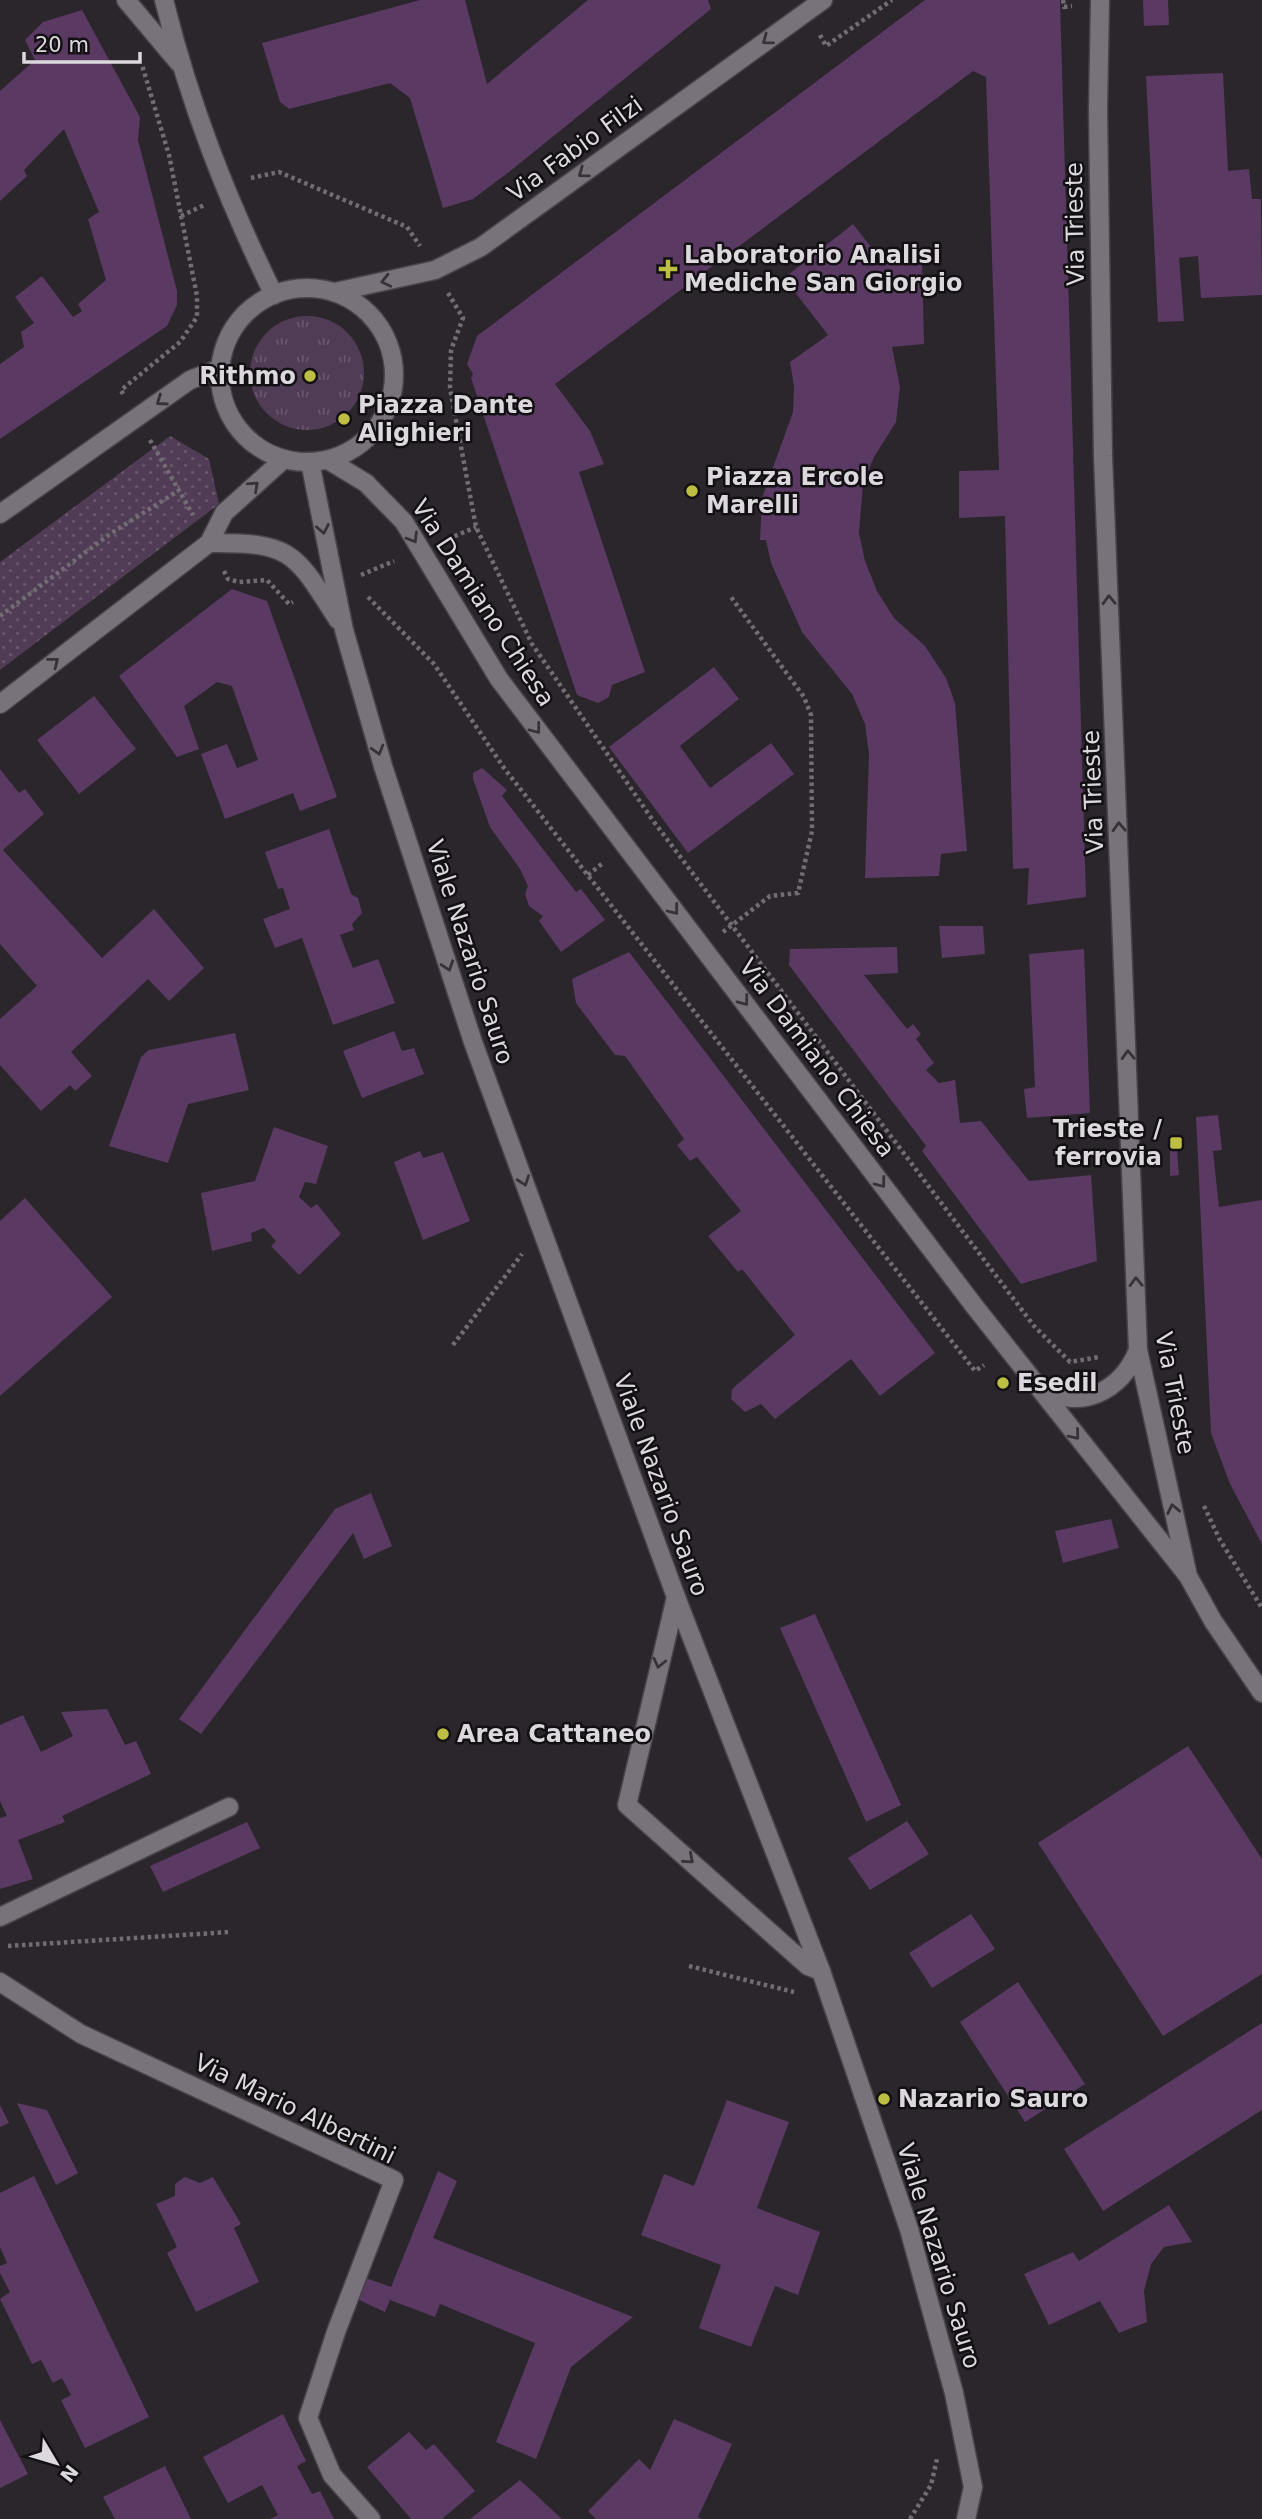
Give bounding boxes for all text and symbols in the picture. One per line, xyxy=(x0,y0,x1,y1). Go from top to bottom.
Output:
scale bar xyxy=(24,21,140,65)
one-way arrow xyxy=(762,32,775,44)
text: 20 m xyxy=(35,33,89,57)
street label: Via Fabio Filzi xyxy=(502,91,648,207)
street label: Via Trieste xyxy=(1060,162,1090,286)
one-way arrow xyxy=(578,165,591,177)
place label: Laboratorio Analisi Mediche San Giorgio xyxy=(684,241,963,297)
marker: Laboratorio Analisi Mediche San Giorgio xyxy=(658,259,678,279)
one-way arrow xyxy=(380,273,392,287)
place label: Rithmo xyxy=(199,362,296,390)
marker: Rithmo xyxy=(302,368,318,384)
place label: Piazza Dante Alighieri xyxy=(358,391,533,447)
one-way arrow xyxy=(156,393,169,405)
marker: Piazza Dante Alighieri xyxy=(336,411,352,427)
place label: Piazza Ercole Marelli xyxy=(706,463,884,519)
one-way arrow xyxy=(246,482,259,494)
marker: Piazza Ercole Marelli xyxy=(684,483,700,499)
street label: Via Damiano Chiesa xyxy=(406,494,560,712)
one-way arrow xyxy=(315,523,330,535)
one-way arrow xyxy=(405,531,418,544)
one-way arrow xyxy=(1102,594,1117,605)
one-way arrow xyxy=(46,658,59,671)
one-way arrow xyxy=(528,721,541,734)
street label: Via Trieste xyxy=(1077,730,1109,854)
one-way arrow xyxy=(370,744,385,756)
one-way arrow xyxy=(1111,821,1126,832)
street label: Viale Nazario Sauro xyxy=(420,836,520,1068)
one-way arrow xyxy=(666,902,679,915)
street label: Via Damiano Chiesa xyxy=(733,953,901,1163)
one-way arrow xyxy=(440,960,455,972)
one-way arrow xyxy=(736,994,748,1006)
one-way arrow xyxy=(1120,1049,1135,1060)
place label: Trieste / ferrovia xyxy=(1053,1115,1162,1171)
marker: Trieste / ferrovia xyxy=(1168,1135,1184,1151)
one-way arrow xyxy=(516,1174,530,1186)
one-way arrow xyxy=(873,1175,886,1188)
one-way arrow xyxy=(1128,1276,1143,1287)
street label: Via Trieste xyxy=(1149,1329,1201,1457)
place label: Esedil xyxy=(1017,1369,1098,1397)
street label: Viale Nazario Sauro xyxy=(608,1370,714,1600)
marker: Esedil xyxy=(995,1375,1011,1391)
one-way arrow xyxy=(1067,1428,1080,1440)
one-way arrow xyxy=(1167,1503,1182,1515)
one-way arrow xyxy=(652,1657,667,1669)
place label: Area Cattaneo xyxy=(457,1720,651,1748)
marker: Area Cattaneo xyxy=(435,1726,451,1742)
one-way arrow xyxy=(681,1851,694,1863)
street label: Via Mario Albertini xyxy=(190,2048,400,2170)
place label: Nazario Sauro xyxy=(898,2085,1088,2113)
marker: Nazario Sauro xyxy=(876,2091,892,2107)
street label: Viale Nazario Sauro xyxy=(891,2140,987,2372)
north arrow xyxy=(21,2428,91,2498)
text: N xyxy=(56,2460,83,2487)

